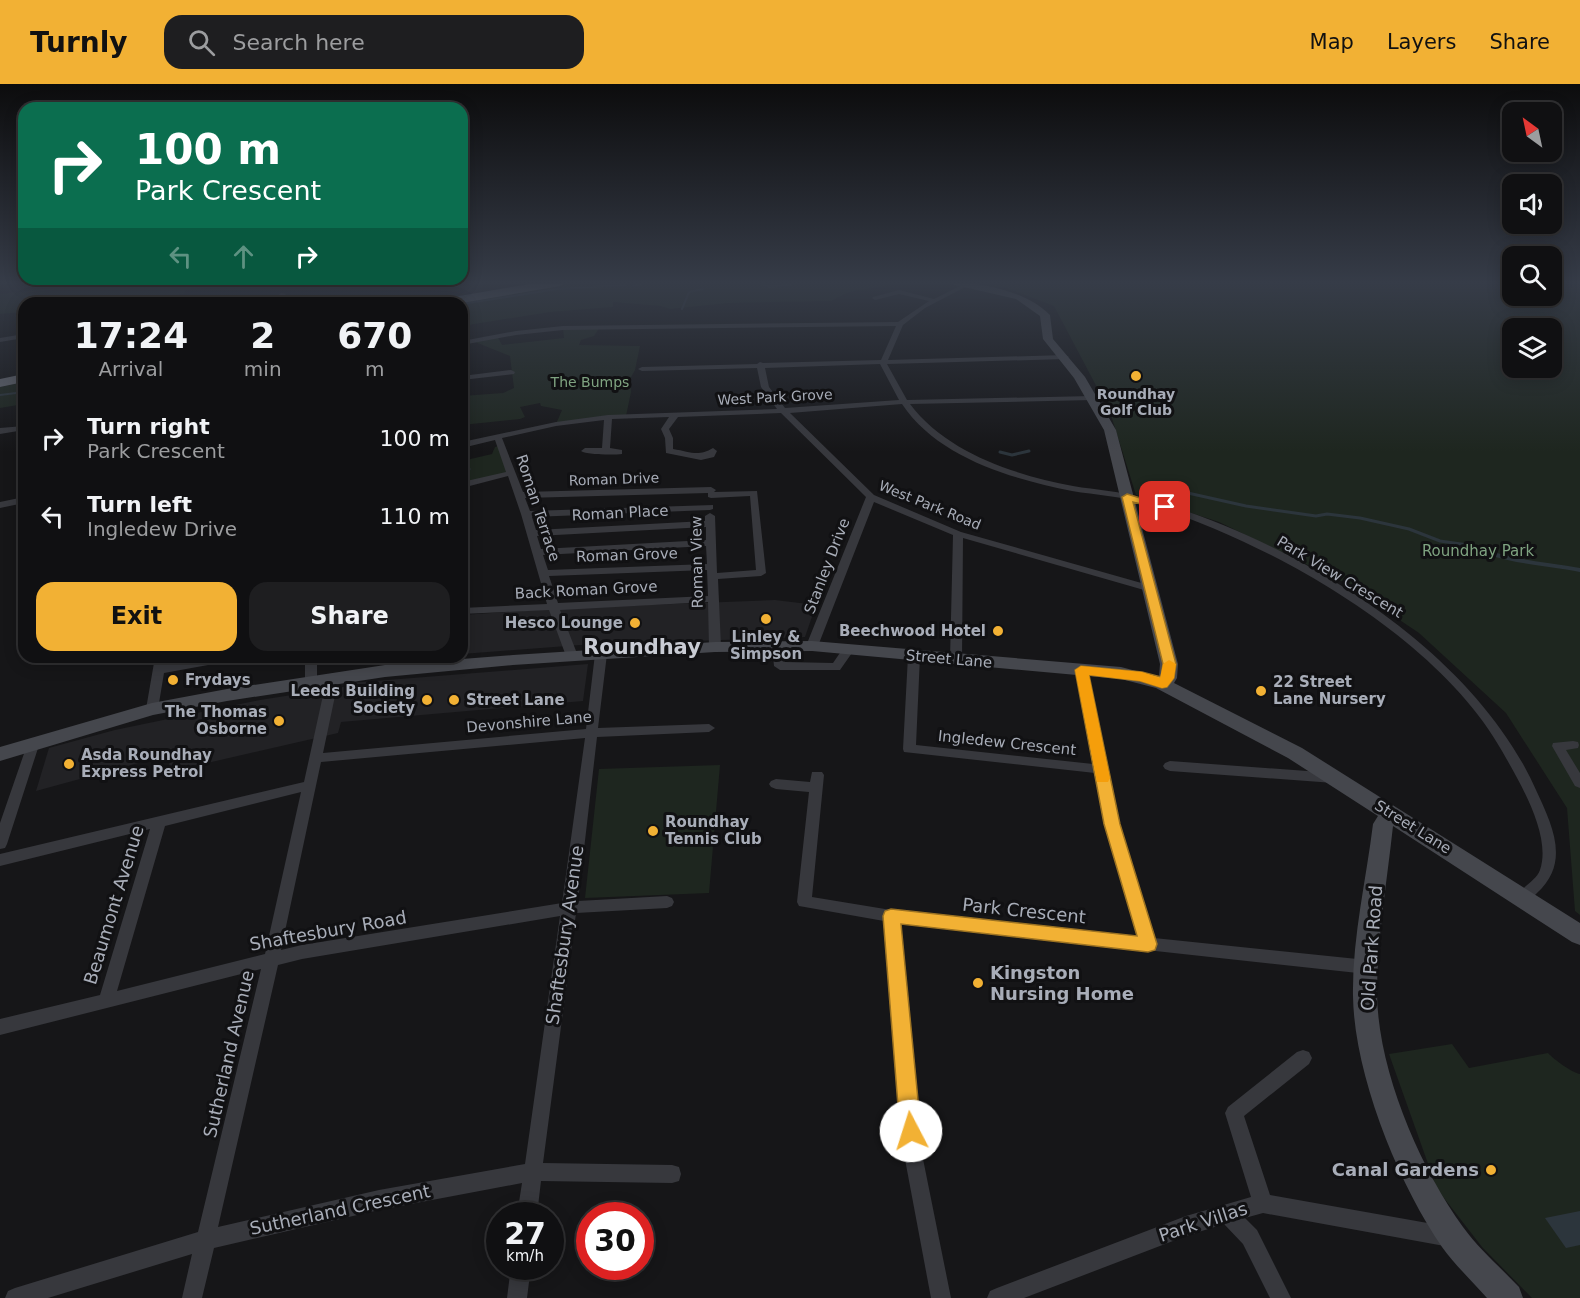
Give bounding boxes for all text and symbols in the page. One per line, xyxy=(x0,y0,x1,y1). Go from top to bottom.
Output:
search box xyxy=(164,15,584,69)
text: Turnly xyxy=(30,26,128,59)
icon: search xyxy=(185,26,218,59)
text: Search here xyxy=(233,30,365,55)
text: Map xyxy=(1310,30,1354,54)
text: Layers xyxy=(1387,30,1456,54)
text: Share xyxy=(1489,30,1550,54)
north arrow xyxy=(1502,102,1562,162)
map controls xyxy=(1502,102,1562,378)
text: 100 m xyxy=(135,125,281,174)
icon: right xyxy=(36,126,114,204)
button: sound xyxy=(1502,174,1562,234)
text: Park Crescent xyxy=(135,175,321,206)
icon: left xyxy=(164,240,197,273)
icon: ahead xyxy=(227,240,260,273)
icon: right xyxy=(290,240,323,273)
button: search xyxy=(1502,246,1562,306)
text: 17:24 xyxy=(74,315,188,356)
text: 2 xyxy=(250,315,275,356)
text: 670 xyxy=(337,315,412,356)
button: layers xyxy=(1502,318,1562,378)
text: Arrival xyxy=(98,357,163,381)
text: min xyxy=(244,357,282,381)
text: m xyxy=(365,357,385,381)
marker: Roundhay Golf Club xyxy=(1129,369,1143,383)
park label: The Bumps xyxy=(550,374,629,390)
street label: West Park Grove xyxy=(717,386,833,408)
place label: Roundhay Golf Club xyxy=(1097,386,1175,418)
text: Turn right xyxy=(87,414,210,439)
icon: right xyxy=(36,422,69,455)
text: 100 m xyxy=(380,426,450,451)
text: Park Crescent xyxy=(87,439,225,463)
street label: Roman Terrace xyxy=(512,452,564,564)
street label: Roman Drive xyxy=(568,469,660,489)
street label: West Park Road xyxy=(877,477,983,533)
pin xyxy=(1139,481,1190,532)
icon: arrive xyxy=(1148,490,1181,523)
text: Turn left xyxy=(87,492,192,517)
icon: left xyxy=(36,500,69,533)
street label: Roman Place xyxy=(571,501,669,525)
text: 110 m xyxy=(380,504,450,529)
street label: Roman View xyxy=(687,516,707,608)
street label: Stanley Drive xyxy=(800,516,854,616)
text: Ingledew Drive xyxy=(87,517,237,541)
street label: Park View Crescent xyxy=(1274,532,1406,622)
park label: Roundhay Park xyxy=(1422,542,1534,560)
street label: Roman Grove xyxy=(576,544,678,566)
street label: Back Roman Grove xyxy=(514,577,658,603)
button: Exit xyxy=(36,582,237,651)
button: Share xyxy=(249,582,450,651)
marker: Linley & Simpson xyxy=(759,612,773,626)
place label: Hesco Lounge xyxy=(505,614,623,632)
marker: Hesco Lounge xyxy=(628,616,642,630)
place label: Beechwood Hotel xyxy=(839,622,986,640)
marker: Beechwood Hotel xyxy=(991,624,1005,638)
place label: Linley & Simpson xyxy=(730,628,802,663)
district label: Roundhay xyxy=(583,635,701,659)
street label: Street Lane xyxy=(905,646,993,672)
place label: Frydays xyxy=(185,671,251,689)
marker: Frydays xyxy=(166,673,180,687)
place label: 22 Street Lane Nursery xyxy=(1273,673,1386,708)
place label: Leeds Building Society xyxy=(291,682,415,717)
marker: 22 Street Lane Nursery xyxy=(1254,684,1268,698)
place label: Street Lane xyxy=(466,691,565,709)
marker: Leeds Building Society xyxy=(420,693,434,707)
marker: Street Lane xyxy=(447,693,461,707)
place label: The Thomas Osborne xyxy=(165,703,267,738)
street label: Devonshire Lane xyxy=(465,708,593,736)
marker: The Thomas Osborne xyxy=(272,714,286,728)
street label: Ingledew Crescent xyxy=(937,727,1077,759)
place label: Asda Roundhay Express Petrol xyxy=(81,746,212,781)
marker: Asda Roundhay Express Petrol xyxy=(62,757,76,771)
street label: Street Lane xyxy=(1371,796,1455,858)
place label: Roundhay Tennis Club xyxy=(665,813,762,848)
street label: Beaumont Avenue xyxy=(79,823,148,987)
marker: Roundhay Tennis Club xyxy=(646,824,660,838)
street label: Shaftesbury Avenue xyxy=(542,844,587,1026)
street label: Old Park Road xyxy=(1357,884,1386,1012)
street label: Park Crescent xyxy=(961,894,1087,927)
street label: Shaftesbury Road xyxy=(248,906,408,955)
place label: Kingston Nursing Home xyxy=(990,962,1134,1004)
street label: Sutherland Avenue xyxy=(199,968,258,1140)
marker: Kingston Nursing Home xyxy=(971,976,985,990)
position arrow xyxy=(879,1099,943,1163)
place label: Canal Gardens xyxy=(1332,1159,1479,1180)
marker: Canal Gardens xyxy=(1484,1163,1498,1177)
street label: Sutherland Crescent xyxy=(248,1180,432,1239)
street label: Park Villas xyxy=(1156,1197,1250,1246)
speed limit sign: 30 xyxy=(576,1202,654,1280)
text: 27 xyxy=(504,1216,546,1251)
text: km/h xyxy=(506,1247,544,1265)

